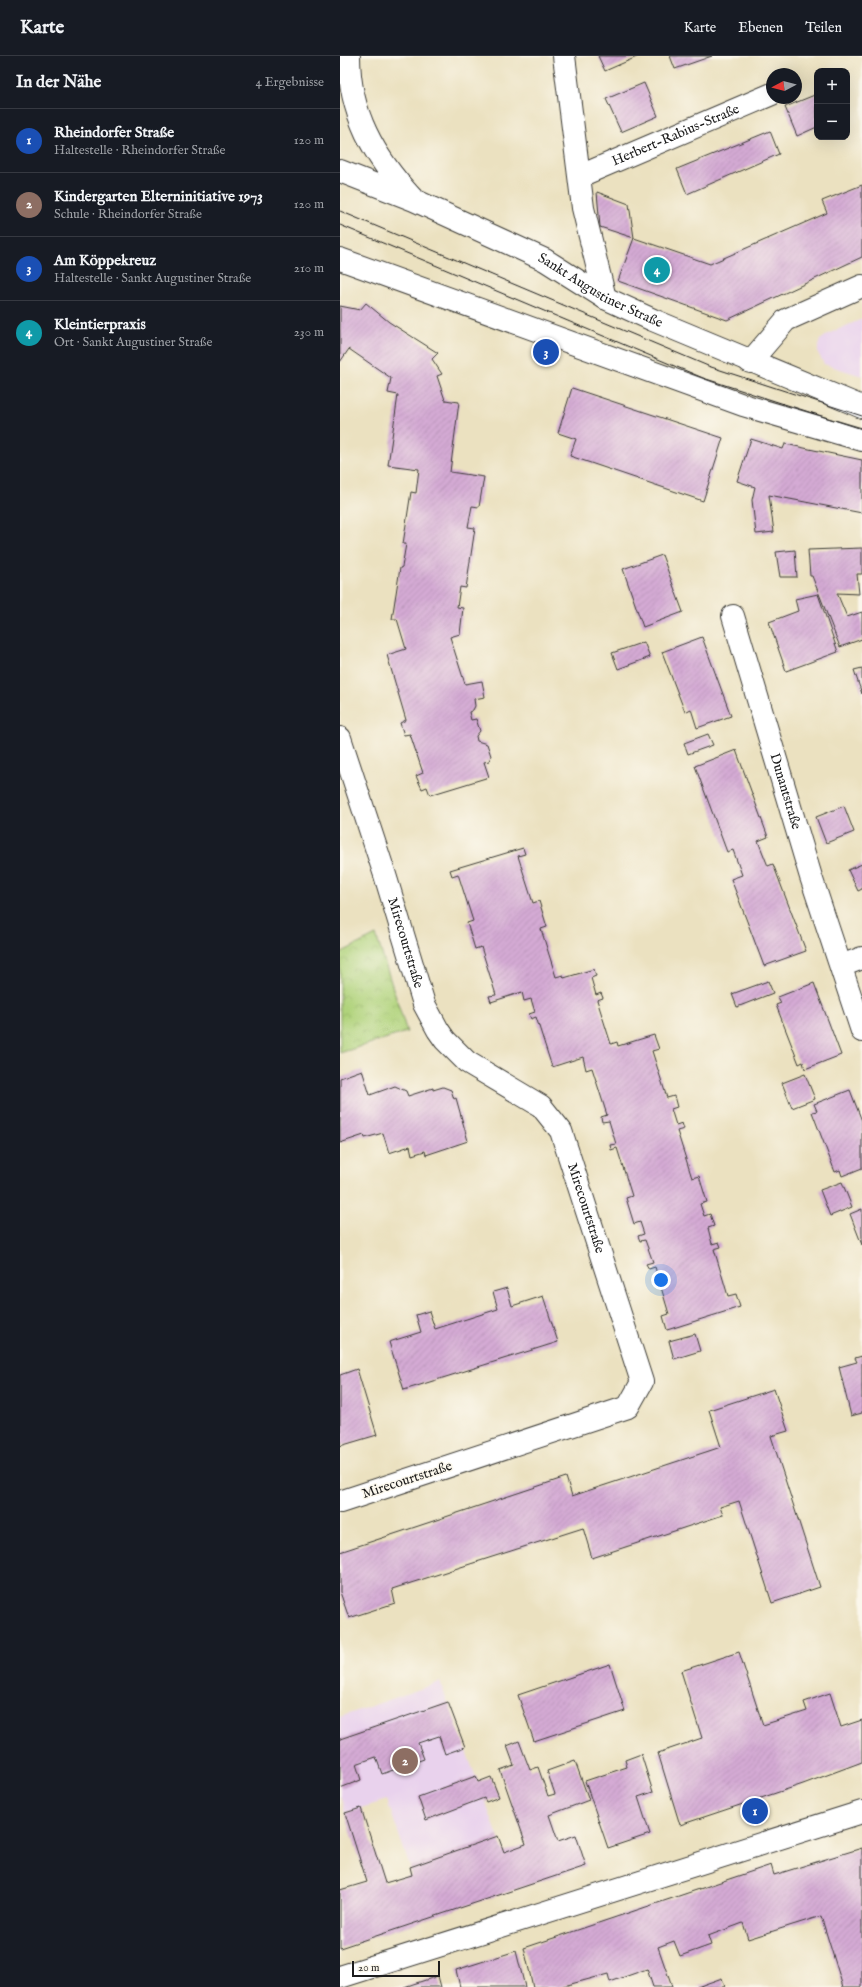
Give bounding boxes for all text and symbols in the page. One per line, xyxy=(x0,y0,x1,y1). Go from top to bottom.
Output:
text: Karte xyxy=(20,16,64,40)
text: Karte xyxy=(684,19,716,37)
text: Ebenen xyxy=(738,19,783,37)
text: Teilen xyxy=(805,19,842,37)
north arrow xyxy=(766,68,802,104)
map controls xyxy=(814,68,850,140)
button: + xyxy=(814,68,850,104)
text: In der Nähe xyxy=(16,72,101,93)
text: 4 Ergebnisse xyxy=(256,74,324,91)
street label: Herbert-Rabius-Straße xyxy=(609,100,743,170)
button: − xyxy=(814,104,850,140)
text: Rheindorfer Straße xyxy=(54,123,174,142)
text: 1 xyxy=(27,132,31,149)
text: 120 m xyxy=(294,132,324,149)
text: Haltestelle · Rheindorfer Straße xyxy=(54,142,226,159)
text: Kindergarten Elterninitiative 1973 xyxy=(54,187,263,206)
text: 2 xyxy=(26,196,32,213)
text: 120 m xyxy=(294,196,324,213)
text: Schule · Rheindorfer Straße xyxy=(54,206,202,223)
street label: Sankt Augustiner Straße xyxy=(535,249,666,332)
text: Am Köppekreuz xyxy=(54,251,156,270)
pin: 4 xyxy=(644,255,670,285)
text: 3 xyxy=(27,260,31,277)
text: 210 m xyxy=(294,260,324,277)
text: Haltestelle · Sankt Augustiner Straße xyxy=(54,270,251,287)
text: Kleintierpraxis xyxy=(54,315,146,334)
text: 4 xyxy=(26,324,32,341)
text: 230 m xyxy=(294,324,324,341)
text: Ort · Sankt Augustiner Straße xyxy=(54,334,213,351)
pin: 3 xyxy=(533,337,559,367)
street label: Dunantstraße xyxy=(765,751,805,832)
street label: Mirecourtstraße xyxy=(383,895,428,991)
street label: Mirecourtstraße xyxy=(563,1161,609,1256)
your location xyxy=(651,1270,671,1290)
street label: Mirecourtstraße xyxy=(360,1457,455,1503)
pin: 2 xyxy=(392,1746,418,1776)
pin: 1 xyxy=(742,1796,768,1826)
scale bar xyxy=(352,1959,440,1978)
text: 20 m xyxy=(358,1961,379,1975)

